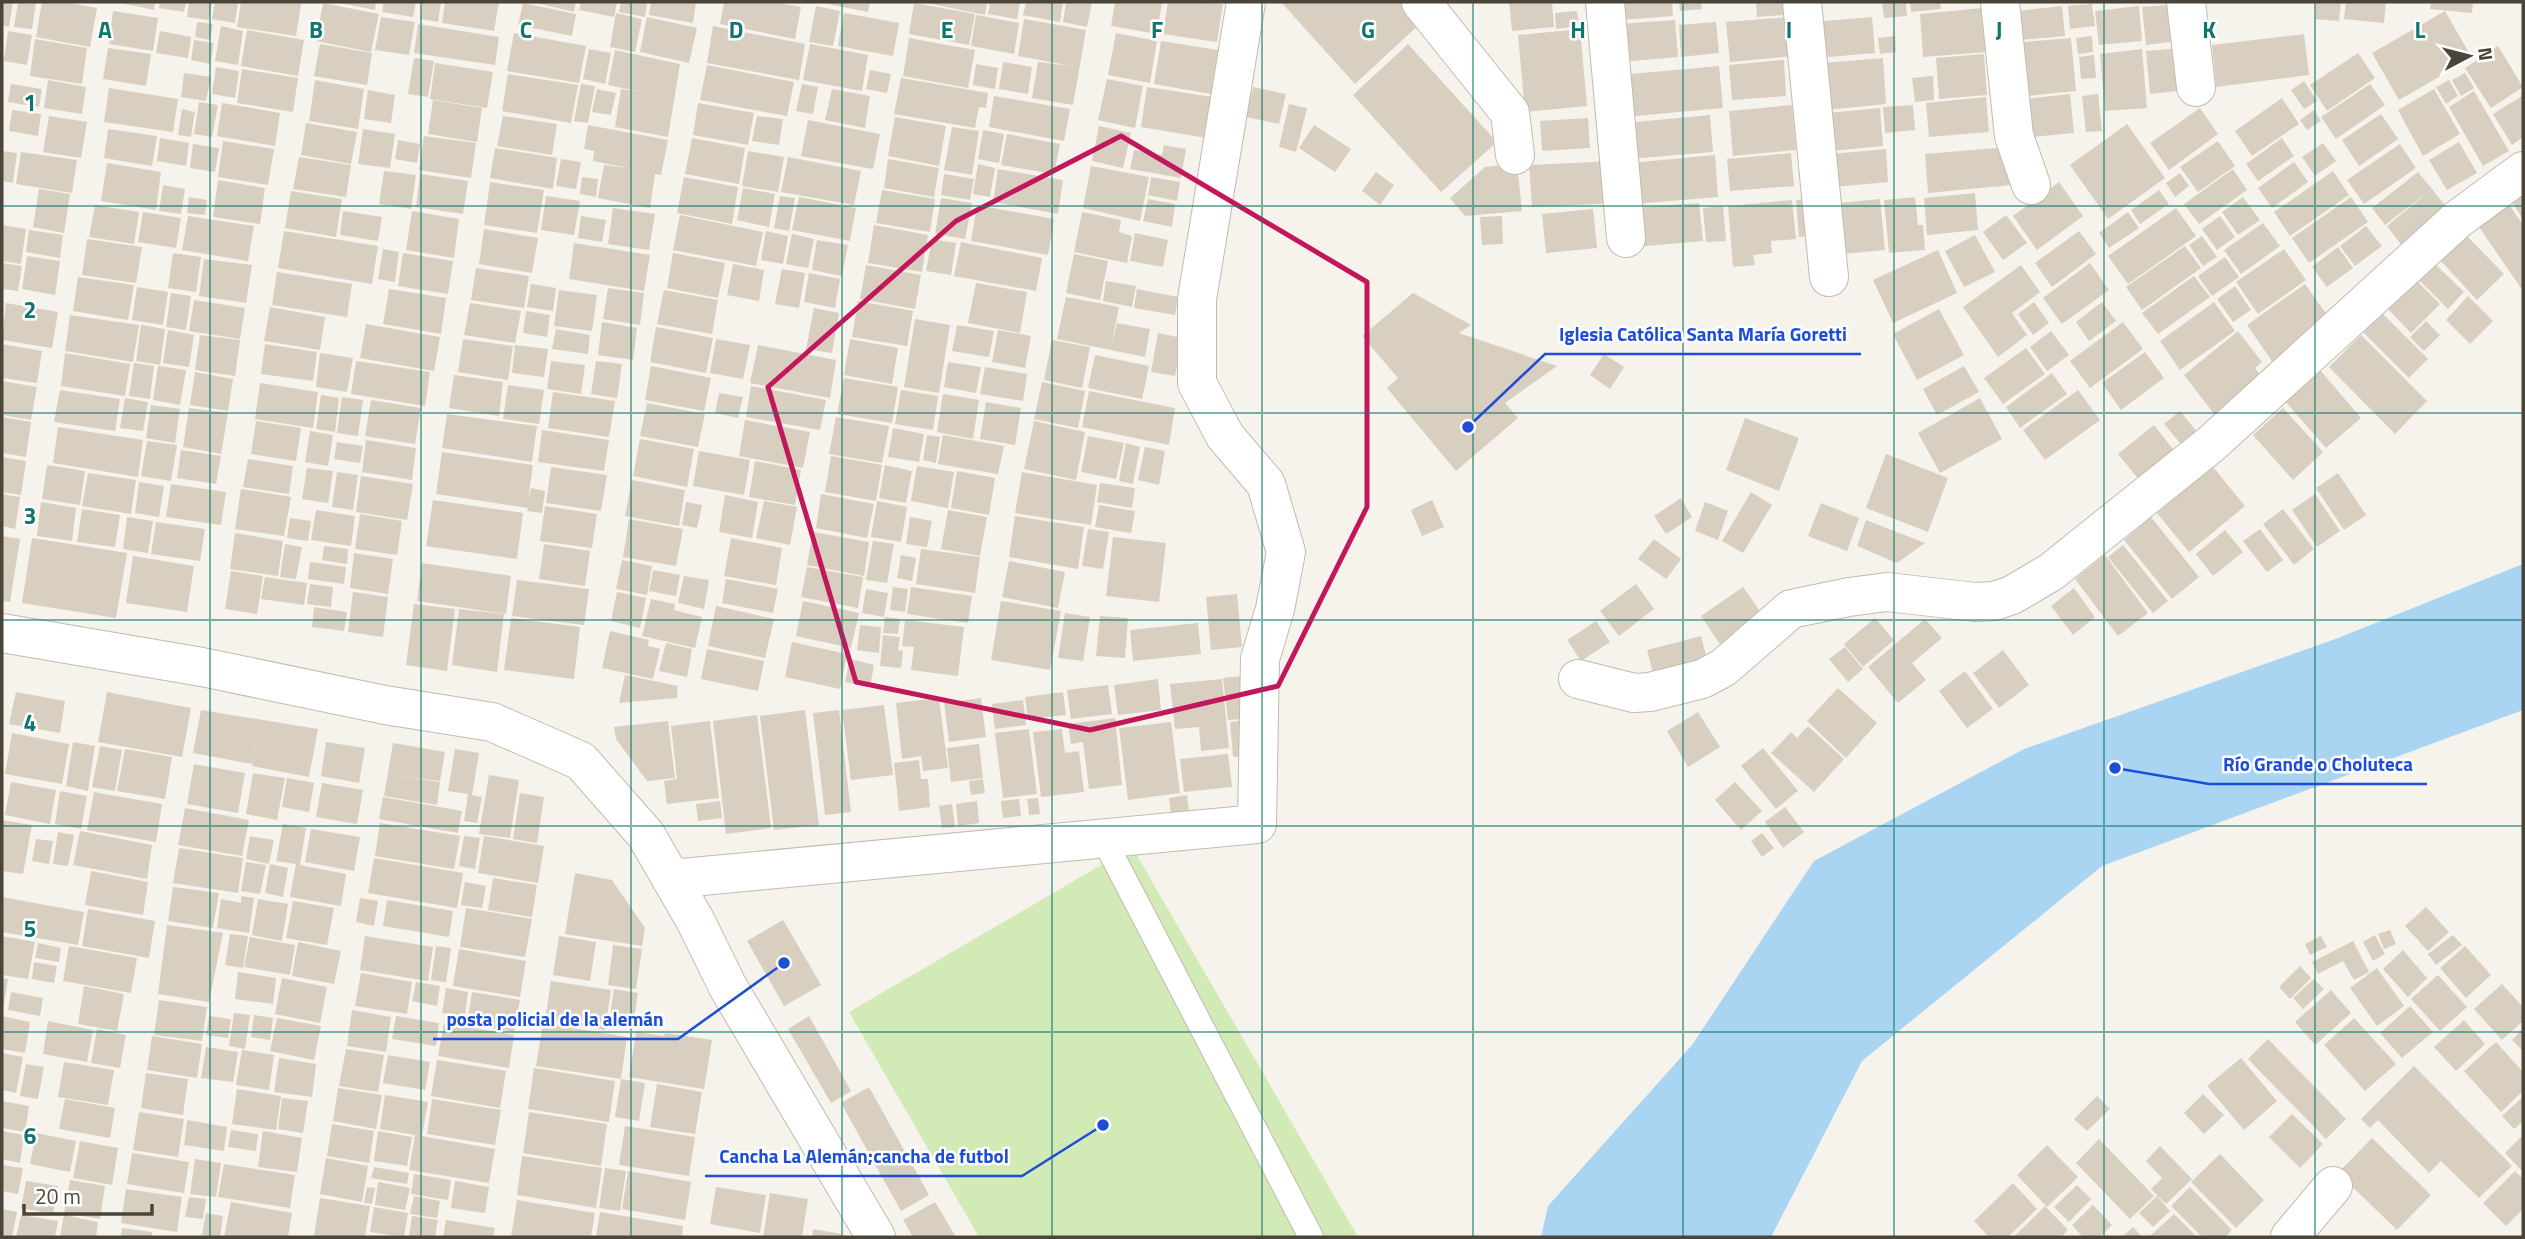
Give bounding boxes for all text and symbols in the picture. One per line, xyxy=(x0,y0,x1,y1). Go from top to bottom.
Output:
text: A xyxy=(98,12,112,47)
text: B xyxy=(309,12,323,47)
text: C xyxy=(520,12,532,47)
text: D xyxy=(729,12,743,47)
text: E xyxy=(941,12,953,47)
text: F xyxy=(1151,12,1163,47)
text: G xyxy=(1361,12,1375,47)
text: H xyxy=(1570,12,1586,47)
text: I xyxy=(1786,12,1792,47)
text: J xyxy=(1996,12,2002,47)
text: K xyxy=(2202,12,2216,47)
text: L xyxy=(2415,12,2426,47)
north arrow xyxy=(2434,21,2504,91)
text: N xyxy=(2471,46,2502,62)
text: 1 xyxy=(24,85,36,120)
text: 2 xyxy=(24,292,36,327)
callout: Iglesia Católica Santa María Goretti xyxy=(1545,314,1861,354)
text: Iglesia Católica Santa María Goretti xyxy=(1559,319,1847,348)
text: 3 xyxy=(24,498,36,533)
text: 4 xyxy=(24,705,36,740)
callout: Río Grande o Choluteca xyxy=(2209,744,2427,784)
text: Río Grande o Choluteca xyxy=(2223,749,2413,778)
text: 5 xyxy=(24,911,36,946)
callout: posta policial de la alemán xyxy=(433,999,678,1039)
text: posta policial de la alemán xyxy=(446,1004,664,1033)
text: 6 xyxy=(24,1118,37,1153)
callout: Cancha La Alemán;cancha de futbol xyxy=(705,1136,1022,1176)
text: Cancha La Alemán;cancha de futbol xyxy=(719,1141,1009,1170)
scale bar xyxy=(24,1172,152,1216)
text: 20 m xyxy=(35,1180,81,1212)

